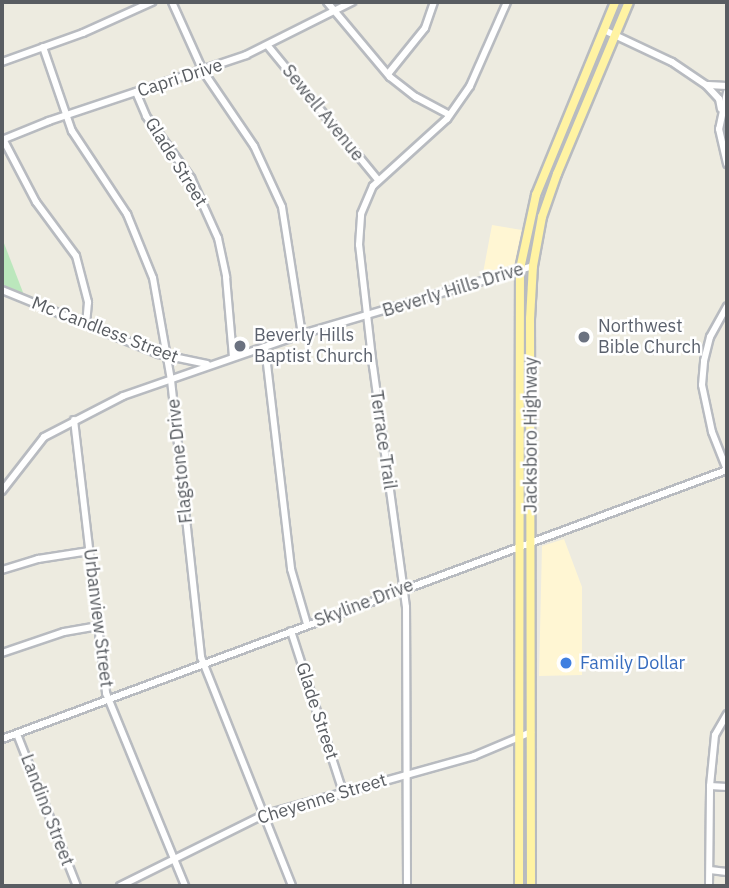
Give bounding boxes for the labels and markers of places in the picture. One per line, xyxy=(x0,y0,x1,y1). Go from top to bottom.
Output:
place label: Northwest Bible Church xyxy=(598,316,701,358)
place label: Beverly Hills Baptist Church xyxy=(254,325,373,368)
marker: Northwest Bible Church xyxy=(576,329,592,345)
marker: Beverly Hills Baptist Church xyxy=(232,338,248,354)
place label: Family Dollar xyxy=(580,652,685,674)
marker: Family Dollar xyxy=(558,655,574,671)

